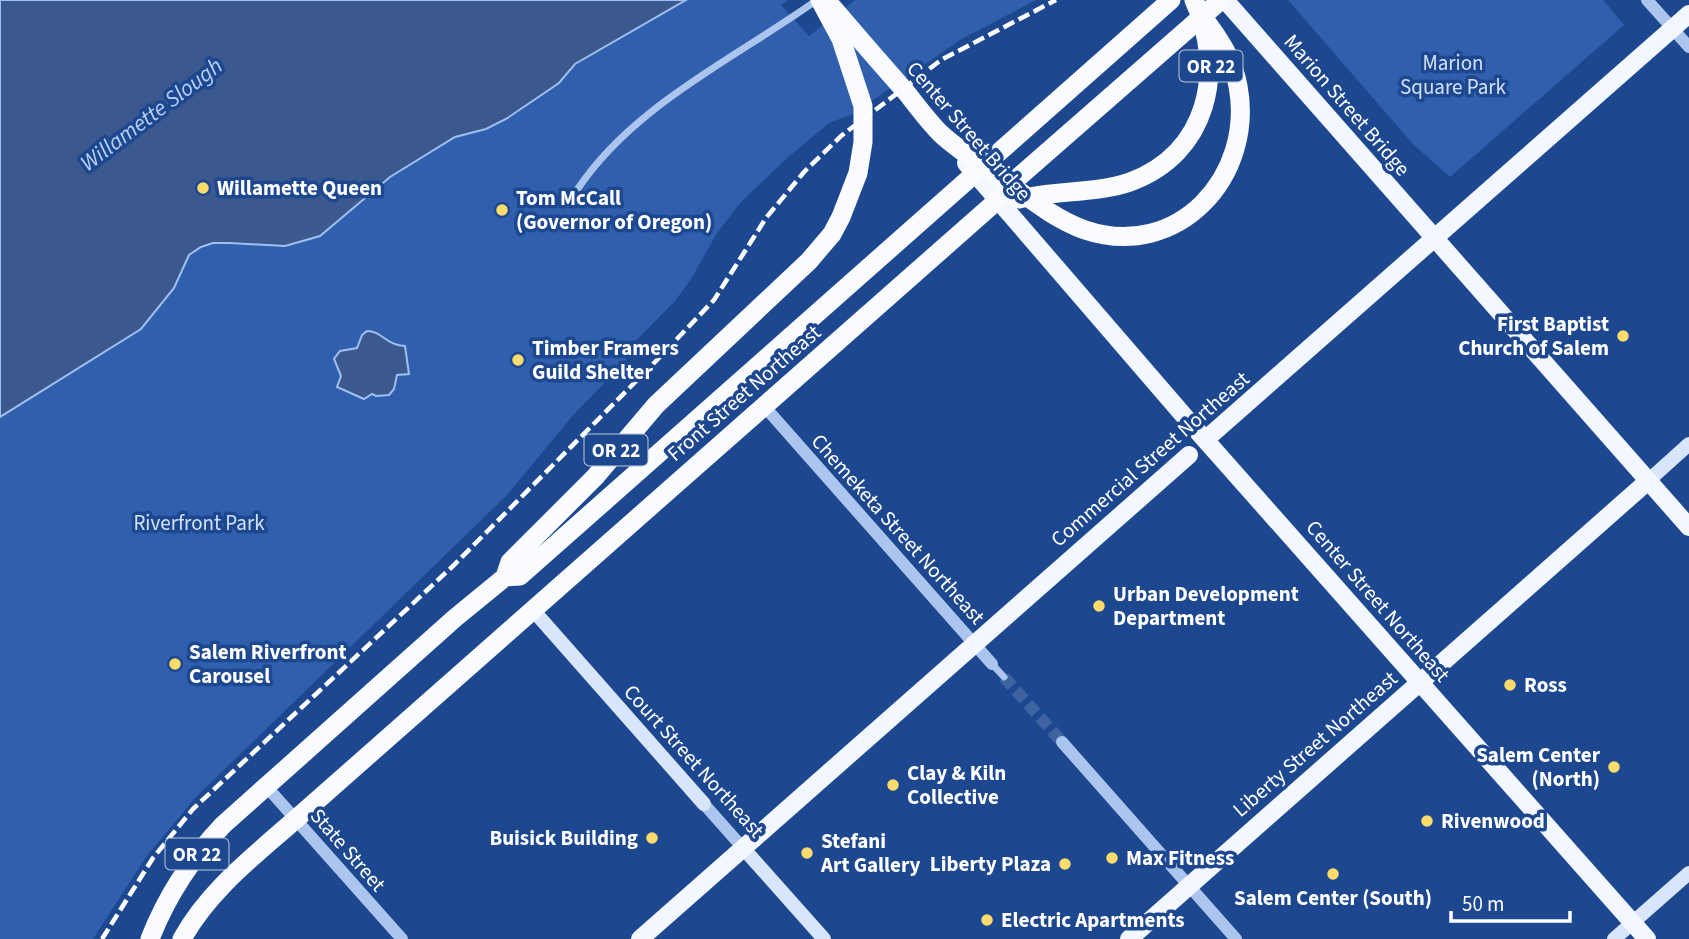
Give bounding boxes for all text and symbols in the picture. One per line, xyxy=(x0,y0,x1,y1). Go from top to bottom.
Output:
street label: Marion Street Bridge xyxy=(1277,27,1417,183)
park label: Marion Square Park xyxy=(1400,48,1507,102)
water label: Willamette Slough xyxy=(73,50,230,179)
road number: OR 22 xyxy=(1180,50,1242,82)
street label: Center Street Bridge xyxy=(900,55,1038,207)
place label: Willamette Queen xyxy=(217,173,382,203)
marker: Willamette Queen xyxy=(195,180,211,196)
place label: Tom McCall (Governor of Oregon) xyxy=(516,183,712,237)
marker: Tom McCall (Governor of Oregon) xyxy=(494,202,510,218)
place label: First Baptist Church of Salem xyxy=(1458,309,1609,363)
street label: Front Street Northeast xyxy=(661,318,827,468)
marker: First Baptist Church of Salem xyxy=(1615,328,1631,344)
place label: Timber Framers Guild Shelter xyxy=(532,333,679,387)
marker: Timber Framers Guild Shelter xyxy=(510,352,526,368)
street label: Commercial Street Northeast xyxy=(1044,364,1256,554)
street label: Chemeketa Street Northeast xyxy=(804,427,992,631)
road number: OR 22 xyxy=(584,435,648,466)
park label: Riverfront Park xyxy=(133,508,265,538)
street label: Center Street Northeast xyxy=(1299,513,1457,689)
place label: Urban Development Department xyxy=(1113,579,1299,633)
marker: Urban Development Department xyxy=(1091,598,1107,614)
place label: Salem Riverfront Carousel xyxy=(189,637,347,691)
marker: Salem Riverfront Carousel xyxy=(167,656,183,672)
street label: Liberty Street Northeast xyxy=(1226,664,1404,824)
place label: Ross xyxy=(1524,670,1567,700)
marker: Ross xyxy=(1502,677,1518,693)
street label: Court Street Northeast xyxy=(617,678,771,844)
place label: Salem Center (North) xyxy=(1476,740,1601,794)
place label: Clay & Kiln Collective xyxy=(907,758,1006,812)
marker: Salem Center (North) xyxy=(1606,759,1622,775)
marker: Clay & Kiln Collective xyxy=(885,777,901,793)
street label: State Street xyxy=(303,802,393,898)
place label: Rivenwood xyxy=(1441,806,1545,836)
marker: Rivenwood xyxy=(1419,813,1435,829)
place label: Buisick Building xyxy=(489,823,638,853)
place label: Stefani Art Gallery xyxy=(820,826,920,880)
marker: Buisick Building xyxy=(644,830,660,846)
road number: OR 22 xyxy=(166,838,228,870)
place label: Max Fitness xyxy=(1126,843,1234,873)
marker: Stefani Art Gallery xyxy=(799,845,815,861)
place label: Liberty Plaza xyxy=(930,849,1051,879)
marker: Max Fitness xyxy=(1104,850,1120,866)
marker: Liberty Plaza xyxy=(1057,856,1073,872)
marker: Salem Center (South) xyxy=(1325,866,1341,882)
scale bar xyxy=(1451,880,1570,924)
place label: Salem Center (South) xyxy=(1234,883,1432,913)
text: 50 m xyxy=(1462,889,1504,919)
place label: Electric Apartments xyxy=(1001,905,1185,935)
marker: Electric Apartments xyxy=(979,912,995,928)

